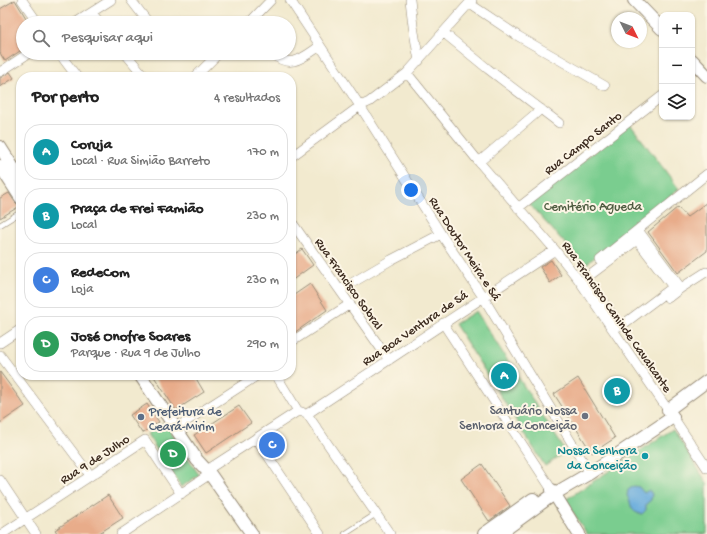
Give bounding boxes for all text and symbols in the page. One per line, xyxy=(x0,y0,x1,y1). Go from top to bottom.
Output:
north arrow xyxy=(611,12,647,48)
map controls xyxy=(659,12,695,120)
button: + xyxy=(659,12,695,48)
search box xyxy=(16,16,296,60)
icon: search xyxy=(30,27,52,49)
text: Pesquisar aqui xyxy=(62,29,153,47)
button: − xyxy=(659,48,695,84)
button: layers xyxy=(659,84,695,120)
text: Por perto xyxy=(32,88,99,108)
text: 4 resultados xyxy=(214,91,280,106)
street label: Rua Campo Santo xyxy=(542,109,626,179)
text: Coruja xyxy=(71,136,112,154)
text: A xyxy=(42,145,50,160)
text: 170 m xyxy=(247,145,279,160)
text: Local · Rua Simião Barreto xyxy=(71,154,210,169)
your location xyxy=(401,180,421,200)
street label: Rua Doutor Meira e Sá xyxy=(425,195,503,305)
text: Praça de Frei Famião xyxy=(71,200,204,218)
park label: Cemitério Agueda xyxy=(544,200,643,215)
text: B xyxy=(43,209,49,224)
text: 230 m xyxy=(246,209,279,224)
text: Local xyxy=(71,218,97,233)
street label: Rua Francisco Sobral xyxy=(311,236,385,333)
street label: Rua Francisco Caninde Cavalcante xyxy=(558,239,674,396)
text: RedeCom xyxy=(71,264,130,282)
text: C xyxy=(42,273,50,288)
text: 230 m xyxy=(246,273,279,288)
text: Loja xyxy=(71,282,94,297)
street label: Rua Boa Ventura de Sá xyxy=(360,288,472,370)
text: José Onofre Soares xyxy=(71,328,190,346)
text: D xyxy=(42,337,50,352)
text: 290 m xyxy=(246,337,279,352)
text: Parque · Rua 9 de Julho xyxy=(71,346,201,361)
pin: A xyxy=(491,361,517,391)
pin: B xyxy=(604,376,630,406)
place label: Santuário Nossa Senhora da Conceição xyxy=(459,404,578,434)
place label: Prefeitura de Ceará-Mirim xyxy=(148,405,222,435)
marker: Santuário Nossa Senhora da Conceição xyxy=(580,411,590,421)
marker: Prefeitura de Ceará-Mirim xyxy=(136,412,146,422)
pin: C xyxy=(259,430,285,460)
street label: Rua 9 de Julho xyxy=(58,432,133,488)
pin: D xyxy=(160,439,186,469)
place label: Nossa Senhora da Conceição xyxy=(557,444,638,474)
marker: Nossa Senhora da Conceição xyxy=(640,451,650,461)

